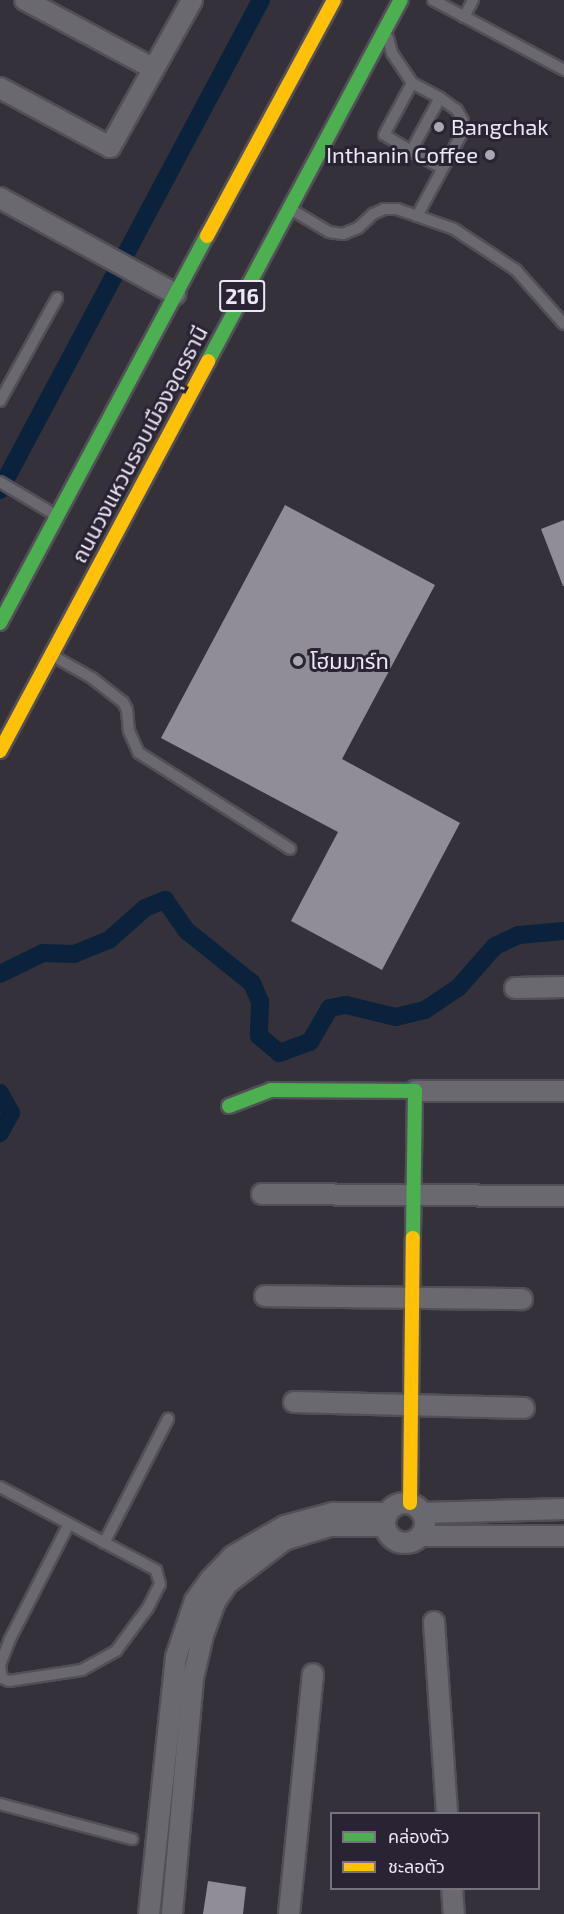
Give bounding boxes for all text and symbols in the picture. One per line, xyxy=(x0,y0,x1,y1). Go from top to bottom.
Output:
place label: Bangchak xyxy=(451,114,549,140)
marker: Bangchak xyxy=(432,120,446,134)
place label: Inthanin Coffee xyxy=(326,142,478,168)
marker: Inthanin Coffee xyxy=(483,148,497,162)
road number: 216 xyxy=(218,278,266,314)
street label: ถนนวงแหวนรอบเมืองอุดรธานี xyxy=(65,321,213,567)
place label: โฮมมาร์ท xyxy=(310,648,389,674)
marker: โฮมมาร์ท xyxy=(291,654,305,668)
legend xyxy=(330,1812,540,1890)
text: คล่องตัว xyxy=(388,1825,450,1847)
text: ชะลอตัว xyxy=(388,1855,445,1877)

